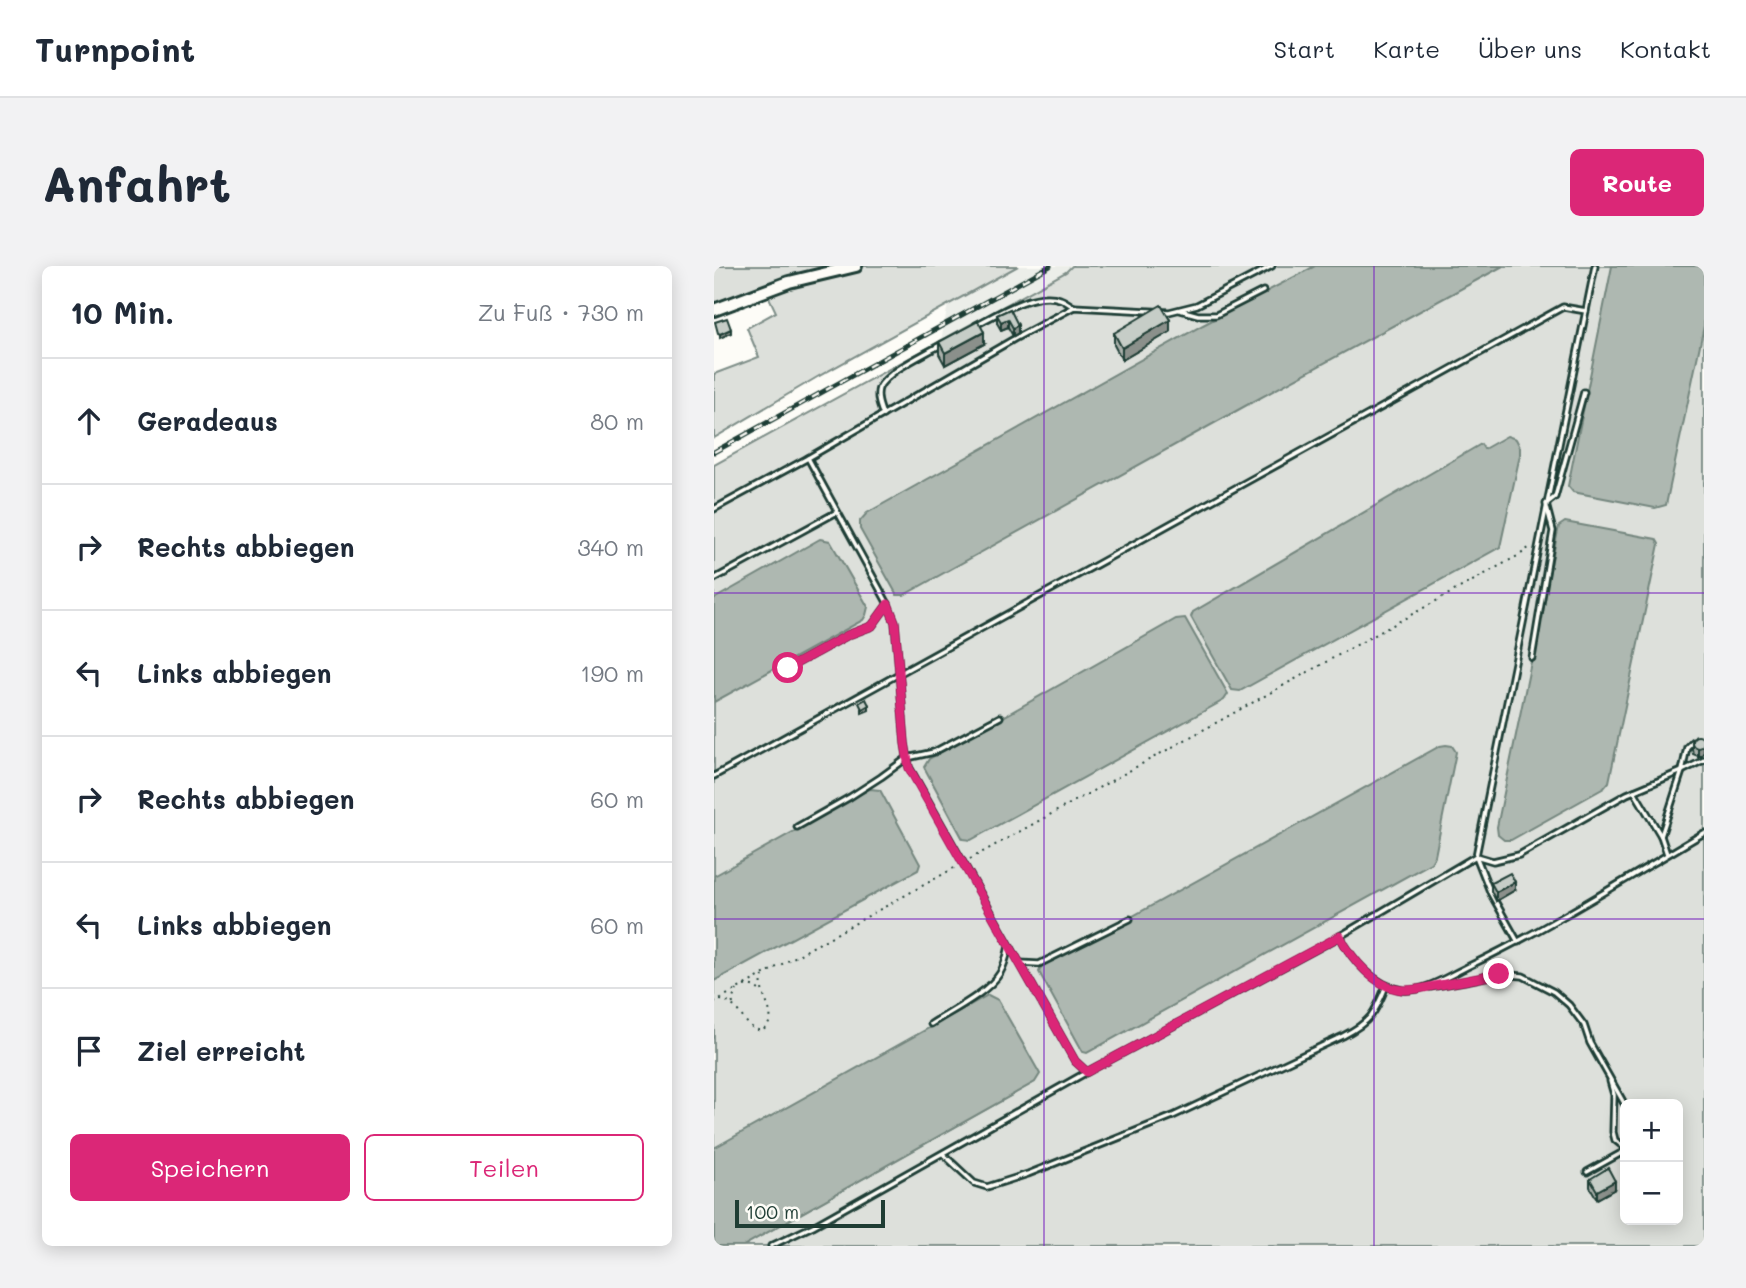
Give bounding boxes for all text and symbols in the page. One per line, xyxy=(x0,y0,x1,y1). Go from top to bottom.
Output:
text: Turnpoint xyxy=(35,27,195,70)
text: Start xyxy=(1273,33,1335,64)
text: Karte xyxy=(1373,33,1440,64)
text: Über uns xyxy=(1478,33,1582,64)
text: Kontakt xyxy=(1620,33,1711,64)
button: Route xyxy=(1570,149,1704,216)
text: Anfahrt xyxy=(42,151,231,214)
text: 10 Min. xyxy=(70,292,174,332)
text: Zu Fuß · 730 m xyxy=(478,297,644,327)
icon: ahead xyxy=(70,402,108,440)
text: Geradeaus xyxy=(137,404,278,438)
text: 80 m xyxy=(590,406,644,436)
icon: right xyxy=(70,528,108,566)
text: Rechts abbiegen xyxy=(137,530,354,564)
text: 340 m xyxy=(577,532,644,562)
route start xyxy=(772,652,803,683)
icon: left xyxy=(70,654,108,692)
text: Links abbiegen xyxy=(137,656,332,690)
text: 190 m xyxy=(580,658,644,688)
icon: right xyxy=(70,780,108,818)
text: Rechts abbiegen xyxy=(137,782,354,816)
text: 60 m xyxy=(590,784,644,814)
icon: left xyxy=(70,906,108,944)
text: Links abbiegen xyxy=(137,908,332,942)
text: 60 m xyxy=(590,910,644,940)
route end xyxy=(1483,958,1514,989)
icon: arrive xyxy=(70,1032,108,1070)
text: Ziel erreicht xyxy=(137,1034,305,1068)
map controls xyxy=(1620,1099,1683,1225)
button: + xyxy=(1620,1099,1683,1162)
button: Speichern xyxy=(70,1134,350,1201)
button: Teilen xyxy=(364,1134,644,1201)
button: − xyxy=(1620,1162,1683,1225)
scale bar xyxy=(735,1197,886,1229)
text: 100 m xyxy=(746,1199,799,1224)

